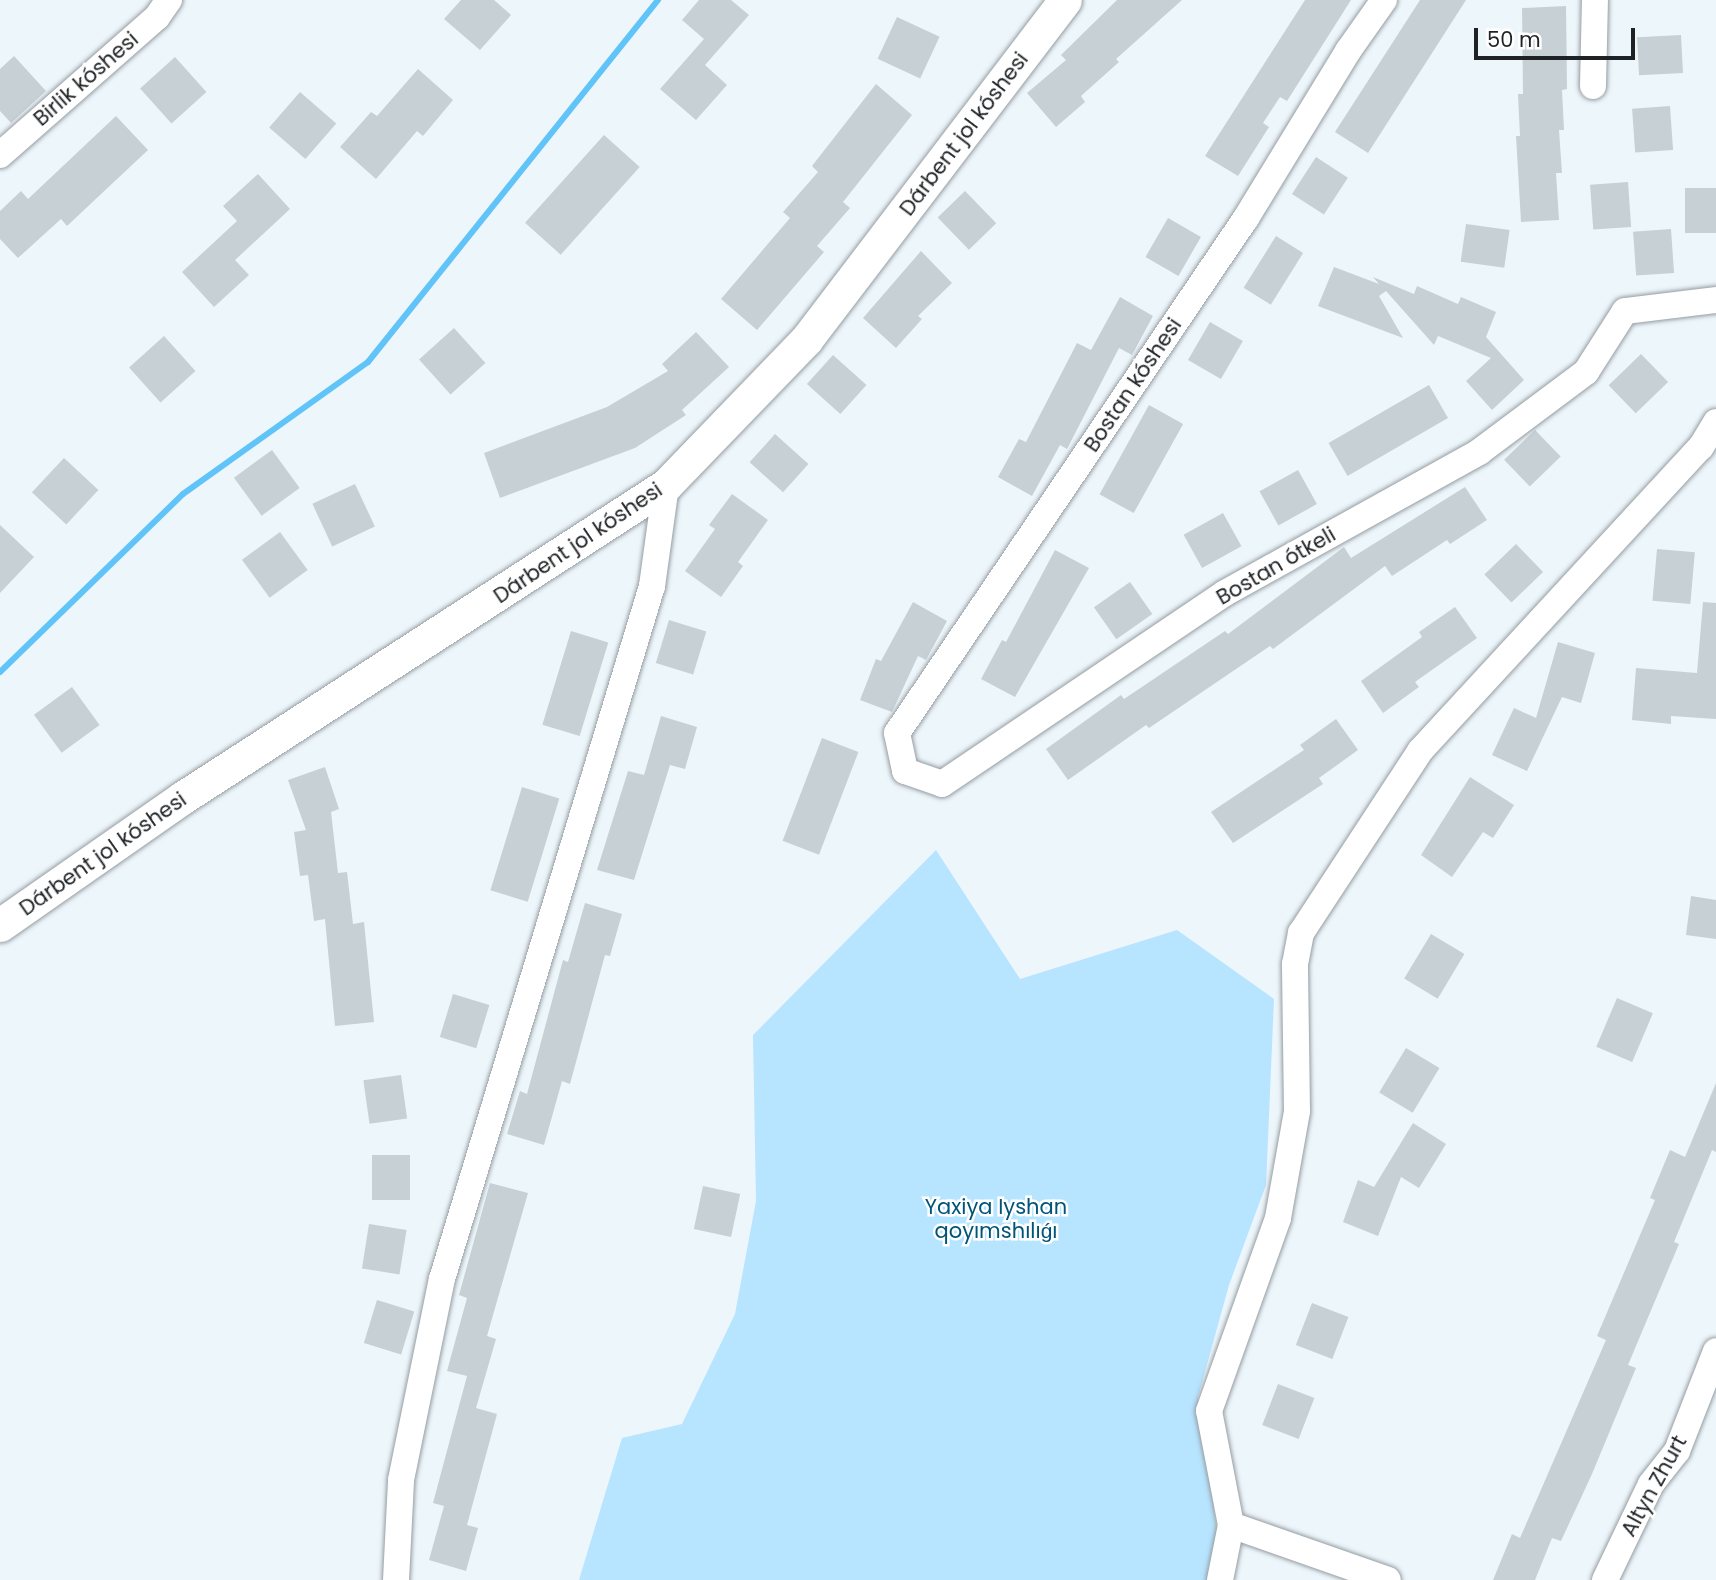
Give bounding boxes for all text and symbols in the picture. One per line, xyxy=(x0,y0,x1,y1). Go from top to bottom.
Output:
scale bar xyxy=(1478,14,1639,58)
text: 50 m xyxy=(1487,25,1541,54)
street label: Birlik kóshesi xyxy=(29,27,143,131)
street label: Dárbent jol kóshesi xyxy=(894,47,1034,221)
street label: Bostan kóshesi xyxy=(1079,313,1187,457)
street label: Dárbent jol kóshesi xyxy=(489,477,667,609)
street label: Bostan ótkeli xyxy=(1212,522,1340,610)
street label: Dárbent jol kóshesi xyxy=(15,787,191,921)
park label: Yaxiya Iyshan qoyımshılıǵı xyxy=(925,1194,1067,1244)
street label: Altyn Zhurt xyxy=(1616,1431,1692,1541)

